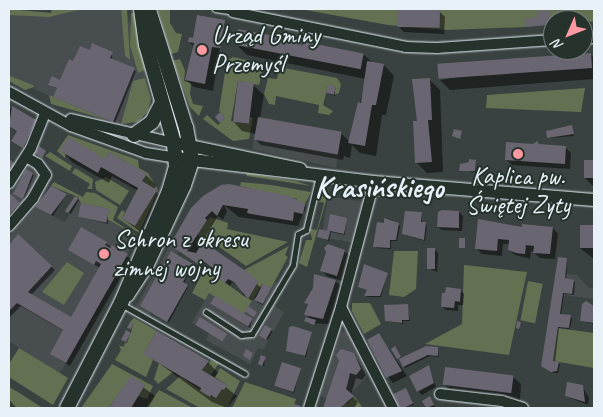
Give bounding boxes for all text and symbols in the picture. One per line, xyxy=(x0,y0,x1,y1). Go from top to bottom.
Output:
north arrow xyxy=(543,10,593,60)
place label: Urząd Gminy Przemyśl xyxy=(212,21,319,80)
text: N xyxy=(548,36,567,54)
marker: Urząd Gminy Przemyśl xyxy=(196,44,208,56)
marker: Kaplica pw. Świętej Zyty xyxy=(512,148,524,160)
place label: Kaplica pw. Świętej Zyty xyxy=(466,162,570,221)
district label: Krasińskiego xyxy=(315,169,443,205)
place label: Schron z okresu zimnej wojny xyxy=(114,225,248,284)
marker: Schron z okresu zimnej wojny xyxy=(98,248,110,260)

